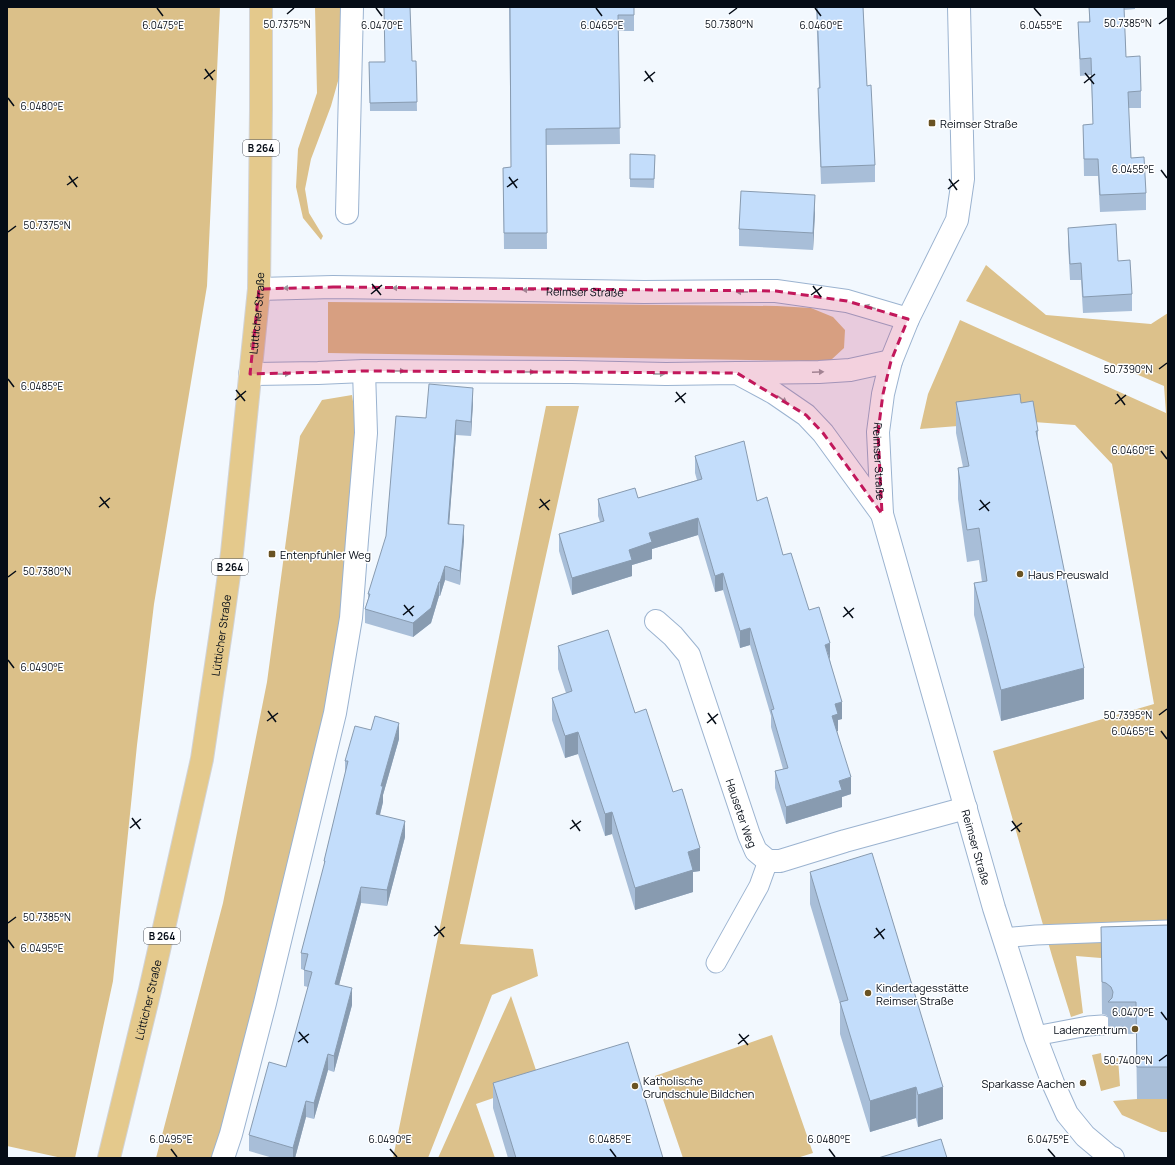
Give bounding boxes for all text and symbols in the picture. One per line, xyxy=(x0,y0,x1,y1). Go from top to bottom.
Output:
text: 50.7385°N xyxy=(1104,16,1152,30)
text: 50.7375°N xyxy=(263,17,311,31)
text: 50.7380°N xyxy=(705,17,753,31)
text: 6.0475°E xyxy=(142,18,184,32)
text: 6.0470°E xyxy=(361,18,403,32)
text: 6.0465°E xyxy=(581,18,624,32)
text: 6.0460°E xyxy=(799,18,843,32)
text: 6.0455°E xyxy=(1020,18,1063,32)
text: 6.0480°E xyxy=(21,99,64,113)
place label: Reimser Straße xyxy=(940,116,1018,131)
marker: Reimser Straße xyxy=(927,118,937,128)
road number: B 264 xyxy=(243,140,279,156)
text: 6.0455°E xyxy=(1112,162,1155,176)
text: 50.7375°N xyxy=(23,218,71,232)
street label: Lütticher Straße xyxy=(245,271,267,355)
street label: Reimser Straße xyxy=(546,283,625,299)
one-way arrow xyxy=(282,285,295,291)
one-way arrow xyxy=(391,285,404,291)
one-way arrow xyxy=(521,287,534,293)
one-way arrow xyxy=(735,289,748,295)
one-way arrow xyxy=(864,304,876,310)
text: 50.7390°N xyxy=(1104,362,1152,376)
one-way arrow xyxy=(393,368,406,374)
one-way arrow xyxy=(812,368,824,375)
one-way arrow xyxy=(523,369,536,375)
one-way arrow xyxy=(278,370,290,377)
one-way arrow xyxy=(653,371,666,377)
text: 6.0485°E xyxy=(21,379,64,393)
one-way arrow xyxy=(777,395,787,403)
street label: Reimser Straße xyxy=(870,422,889,501)
text: 6.0460°E xyxy=(1111,443,1155,457)
place label: Entenpfuhler Weg xyxy=(280,547,371,562)
marker: Entenpfuhler Weg xyxy=(267,549,277,559)
road number: B 264 xyxy=(212,559,248,575)
text: 50.7380°N xyxy=(23,564,71,578)
place label: Haus Preuswald xyxy=(1028,567,1108,582)
marker: Haus Preuswald xyxy=(1015,569,1025,579)
street label: Lütticher Straße xyxy=(207,593,234,677)
text: 6.0490°E xyxy=(20,660,64,674)
text: 50.7395°N xyxy=(1104,708,1152,722)
text: 6.0465°E xyxy=(1112,724,1155,738)
street label: Hauseter Weg xyxy=(723,777,761,850)
street label: Reimser Straße xyxy=(959,808,995,887)
text: 50.7385°N xyxy=(23,910,71,924)
road number: B 264 xyxy=(144,928,180,944)
text: 6.0495°E xyxy=(21,941,64,955)
street label: Lütticher Straße xyxy=(131,957,164,1041)
place label: Kindertagesstätte Reimser Straße xyxy=(876,980,969,1008)
marker: Kindertagesstätte Reimser Straße xyxy=(863,988,873,998)
text: 6.0470°E xyxy=(1112,1005,1154,1019)
place label: Ladenzentrum xyxy=(1054,1022,1127,1037)
marker: Ladenzentrum xyxy=(1130,1024,1140,1034)
text: 50.7400°N xyxy=(1104,1053,1152,1067)
place label: Katholische Grundschule Bildchen xyxy=(643,1073,754,1101)
place label: Sparkasse Aachen xyxy=(981,1076,1075,1091)
marker: Sparkasse Aachen xyxy=(1078,1078,1088,1088)
marker: Katholische Grundschule Bildchen xyxy=(630,1081,640,1091)
text: 6.0495°E xyxy=(150,1132,193,1146)
text: 6.0490°E xyxy=(368,1132,412,1146)
text: 6.0485°E xyxy=(589,1132,632,1146)
text: 6.0480°E xyxy=(808,1132,851,1146)
text: 6.0475°E xyxy=(1027,1132,1069,1146)

